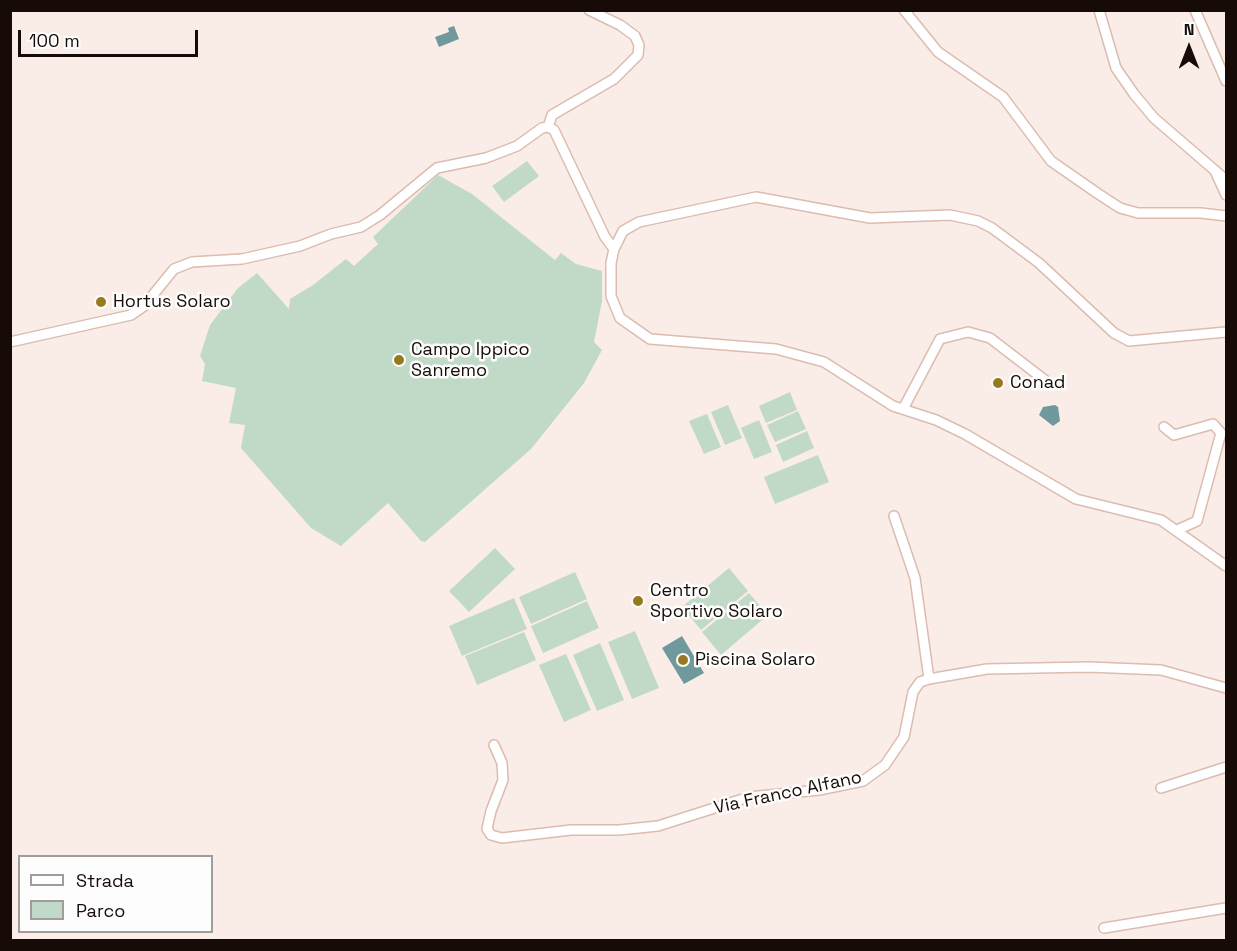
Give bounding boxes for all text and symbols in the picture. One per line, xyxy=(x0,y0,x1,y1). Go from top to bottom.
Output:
scale bar xyxy=(21,18,201,56)
north arrow xyxy=(1159,18,1219,78)
text: N xyxy=(1184,19,1194,40)
text: 100 m xyxy=(29,29,80,52)
place label: Hortus Solaro xyxy=(113,291,231,313)
marker: Hortus Solaro xyxy=(94,295,108,309)
place label: Campo Ippico Sanremo xyxy=(411,339,530,382)
marker: Campo Ippico Sanremo xyxy=(392,353,406,367)
place label: Conad xyxy=(1010,372,1065,394)
marker: Conad xyxy=(991,376,1005,390)
place label: Centro Sportivo Solaro xyxy=(650,580,783,622)
marker: Centro Sportivo Solaro xyxy=(631,594,645,608)
place label: Piscina Solaro xyxy=(695,649,815,671)
marker: Piscina Solaro xyxy=(676,653,690,667)
street label: Via Franco Alfano xyxy=(712,767,864,819)
legend xyxy=(18,855,213,933)
text: Strada xyxy=(76,869,134,892)
text: Parco xyxy=(76,899,125,922)

